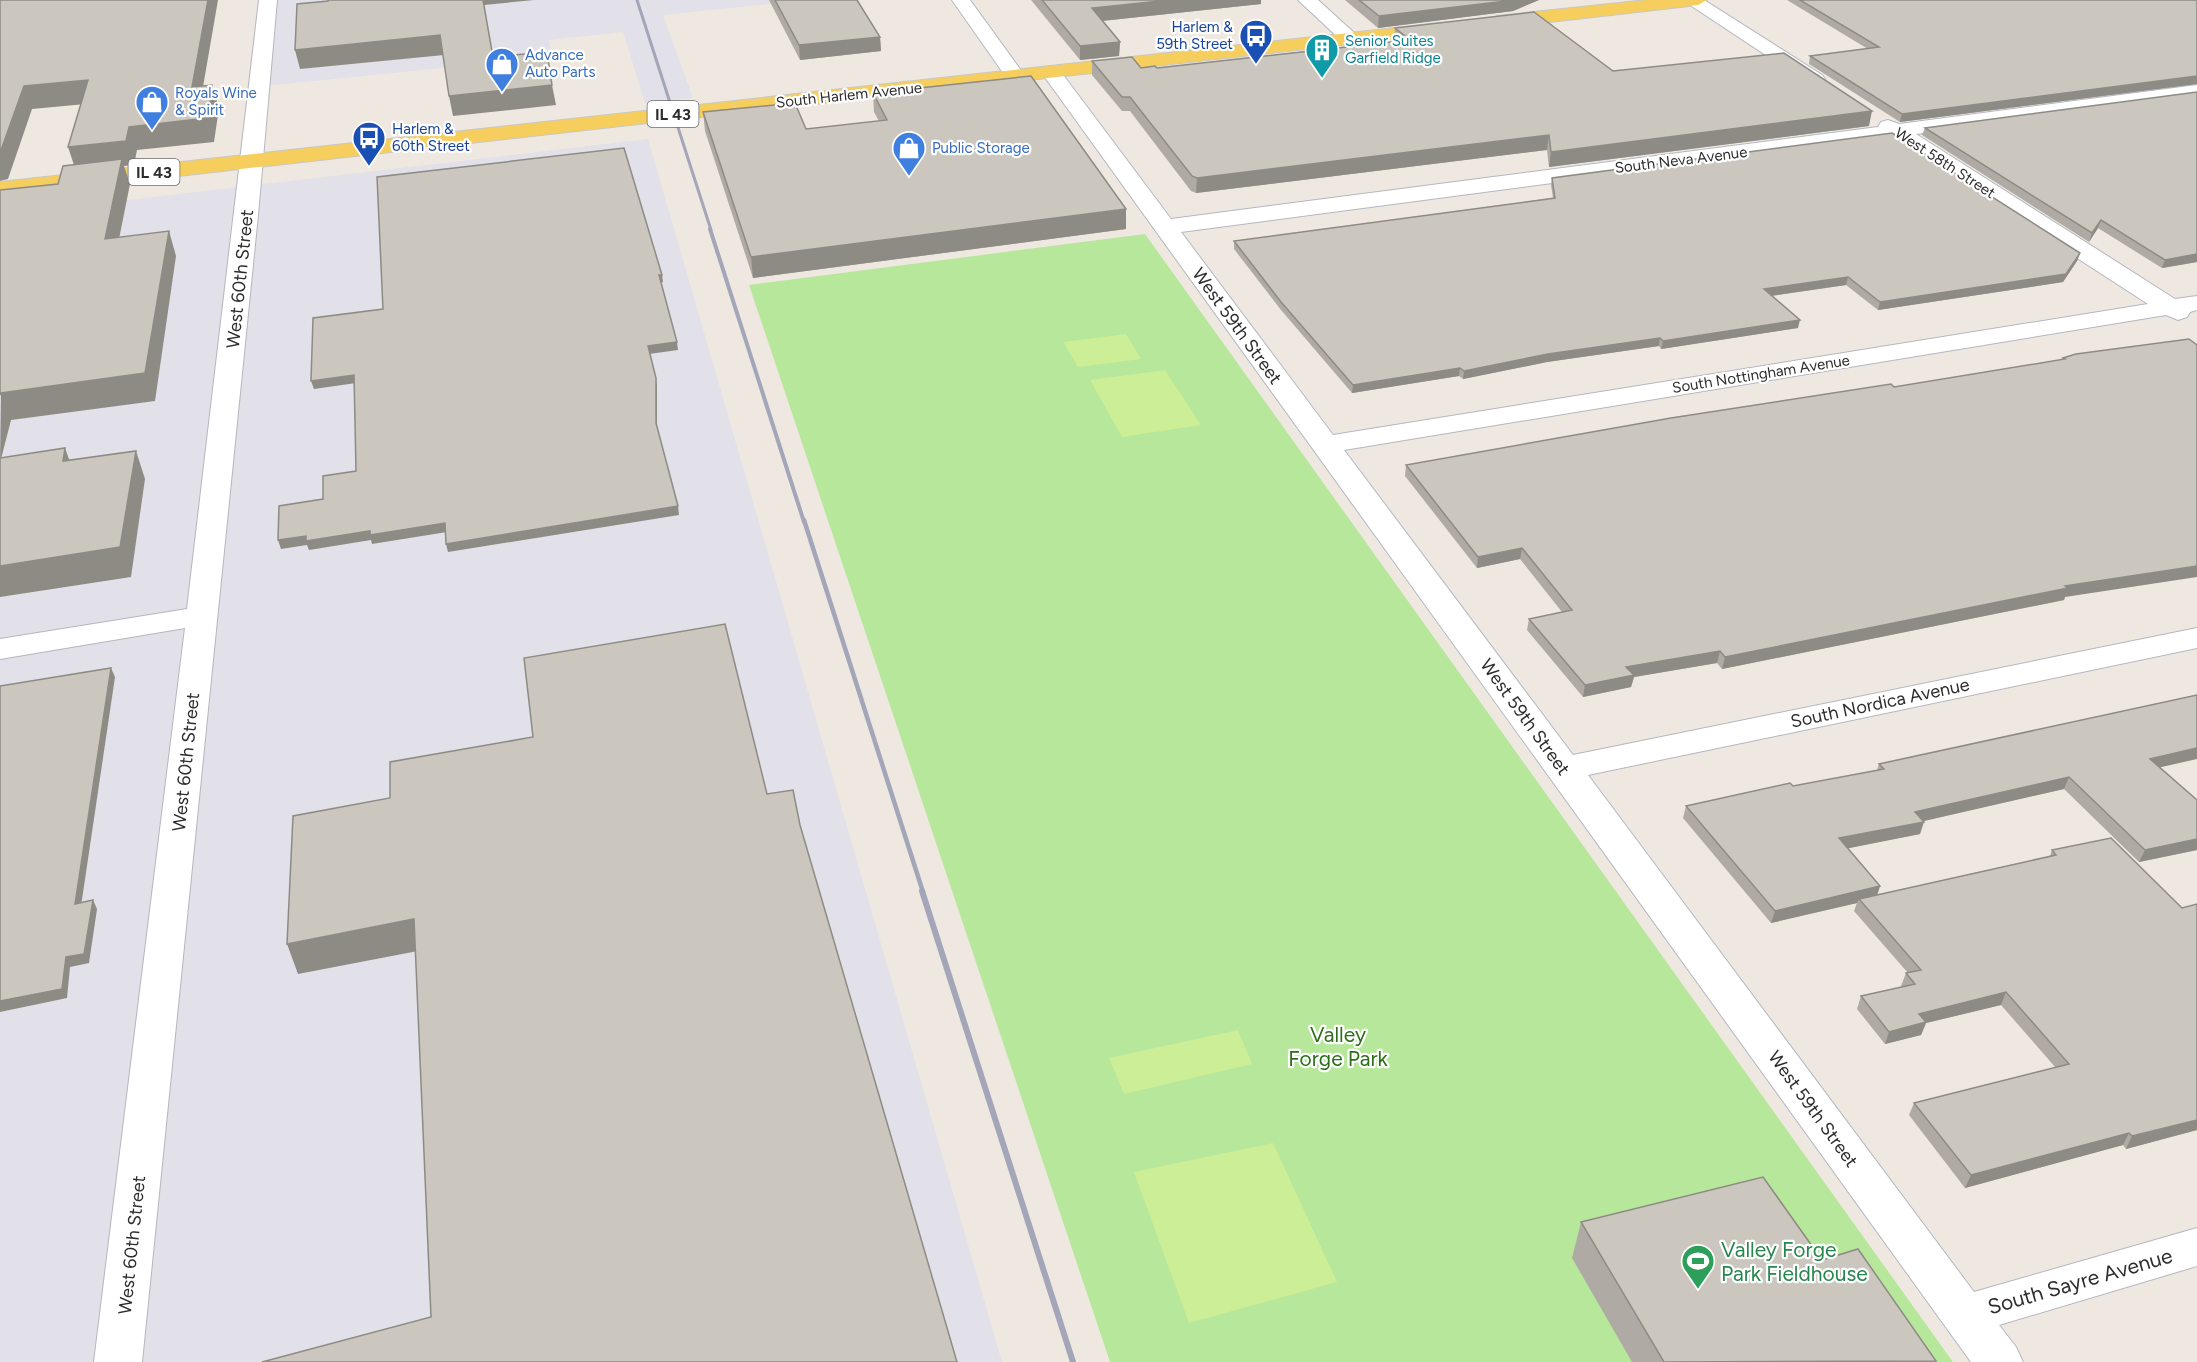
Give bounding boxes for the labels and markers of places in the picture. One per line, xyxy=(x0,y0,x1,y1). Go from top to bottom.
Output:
place label: Harlem & 59th Street xyxy=(1156,18,1233,53)
bus stop icon: Harlem & 59th Street xyxy=(1238,18,1274,65)
building icon: Senior Suites Garfield Ridge xyxy=(1304,32,1340,79)
place label: Senior Suites Garfield Ridge xyxy=(1345,32,1441,67)
shop icon: Advance Auto Parts xyxy=(484,46,520,93)
place label: Advance Auto Parts xyxy=(525,46,595,81)
shop icon: Royals Wine & Spirit xyxy=(134,84,170,131)
place label: Royals Wine & Spirit xyxy=(175,84,257,119)
bus stop icon: Harlem & 60th Street xyxy=(351,120,387,167)
place label: Harlem & 60th Street xyxy=(392,120,470,155)
shop icon: Public Storage xyxy=(891,130,927,177)
place label: Public Storage xyxy=(932,139,1030,157)
place label: Valley Forge Park Fieldhouse xyxy=(1721,1237,1868,1286)
sports icon: Valley Forge Park Fieldhouse xyxy=(1680,1243,1716,1290)

